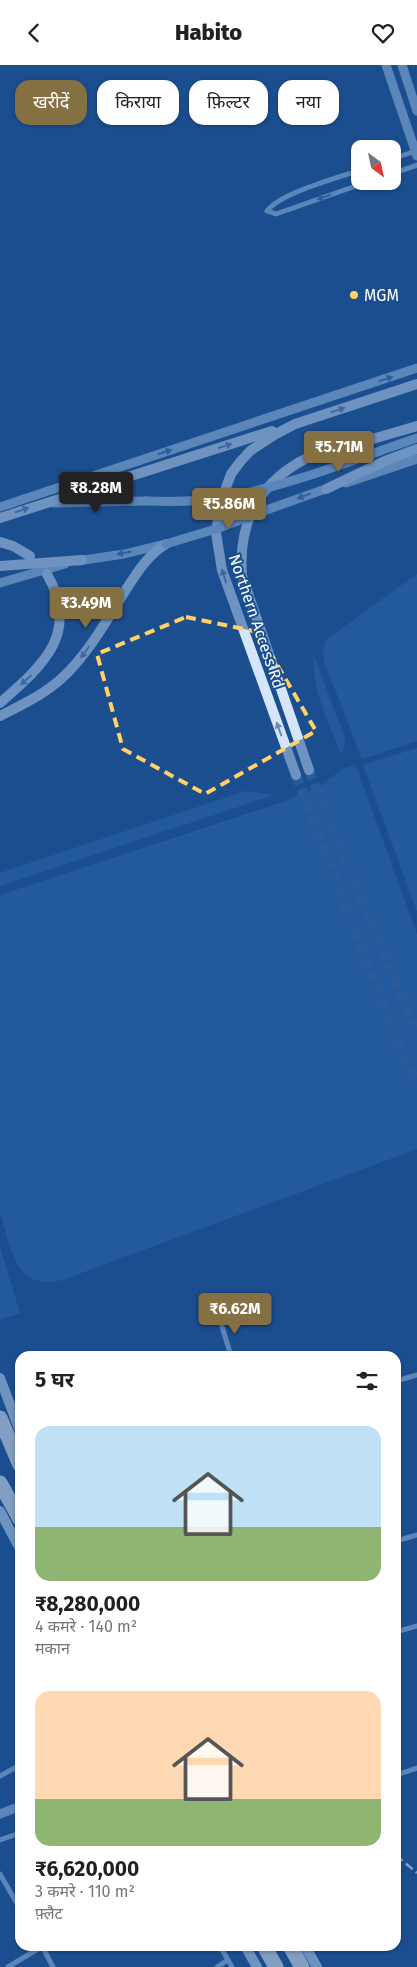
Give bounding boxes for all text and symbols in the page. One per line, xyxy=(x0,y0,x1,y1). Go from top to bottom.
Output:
icon: back xyxy=(20,19,48,47)
text: Habito xyxy=(175,19,242,46)
icon: heart xyxy=(369,19,397,47)
chip: खरीदें xyxy=(15,80,87,125)
chip: किराया xyxy=(97,80,179,125)
chip: फ़िल्टर xyxy=(189,80,268,125)
chip: नया xyxy=(278,80,339,125)
north arrow xyxy=(351,140,401,190)
map controls xyxy=(351,140,401,190)
one-way arrow xyxy=(316,193,331,201)
place label: MGM xyxy=(364,286,399,305)
marker: MGM xyxy=(348,289,360,301)
one-way arrow xyxy=(379,374,394,382)
one-way arrow xyxy=(330,406,345,414)
pin: ₹5.71M xyxy=(298,431,380,473)
text: ₹5.71M xyxy=(315,437,363,456)
one-way arrow xyxy=(218,442,233,450)
one-way arrow xyxy=(158,448,173,455)
pin: ₹8.28M xyxy=(55,471,137,514)
text: ₹8.28M xyxy=(70,478,122,497)
pin: ₹5.86M xyxy=(188,487,270,530)
one-way arrow xyxy=(297,493,312,501)
text: ₹5.86M xyxy=(203,494,255,513)
one-way arrow xyxy=(15,506,30,514)
one-way arrow xyxy=(116,550,132,558)
street label: Northern Access Rd xyxy=(225,552,288,691)
one-way arrow xyxy=(220,569,228,584)
pin: ₹3.49M xyxy=(45,587,127,629)
text: ₹3.49M xyxy=(61,593,111,612)
one-way arrow xyxy=(80,645,90,659)
one-way arrow xyxy=(20,674,33,685)
one-way arrow xyxy=(275,721,283,736)
pin: ₹6.62M xyxy=(194,1293,276,1335)
text: ₹6.62M xyxy=(209,1299,261,1318)
text: 5 घर xyxy=(35,1367,74,1393)
icon: filters xyxy=(353,1367,381,1395)
icon: home xyxy=(163,1459,253,1549)
text: ₹8,280,000 xyxy=(35,1591,140,1617)
text: 4 कमरे · 140 m² xyxy=(35,1617,137,1636)
text: मकान xyxy=(35,1639,70,1658)
icon: home xyxy=(163,1724,253,1814)
text: ₹6,620,000 xyxy=(35,1856,139,1882)
text: 3 कमरे · 110 m² xyxy=(35,1882,135,1901)
text: फ़्लैट xyxy=(35,1904,63,1923)

